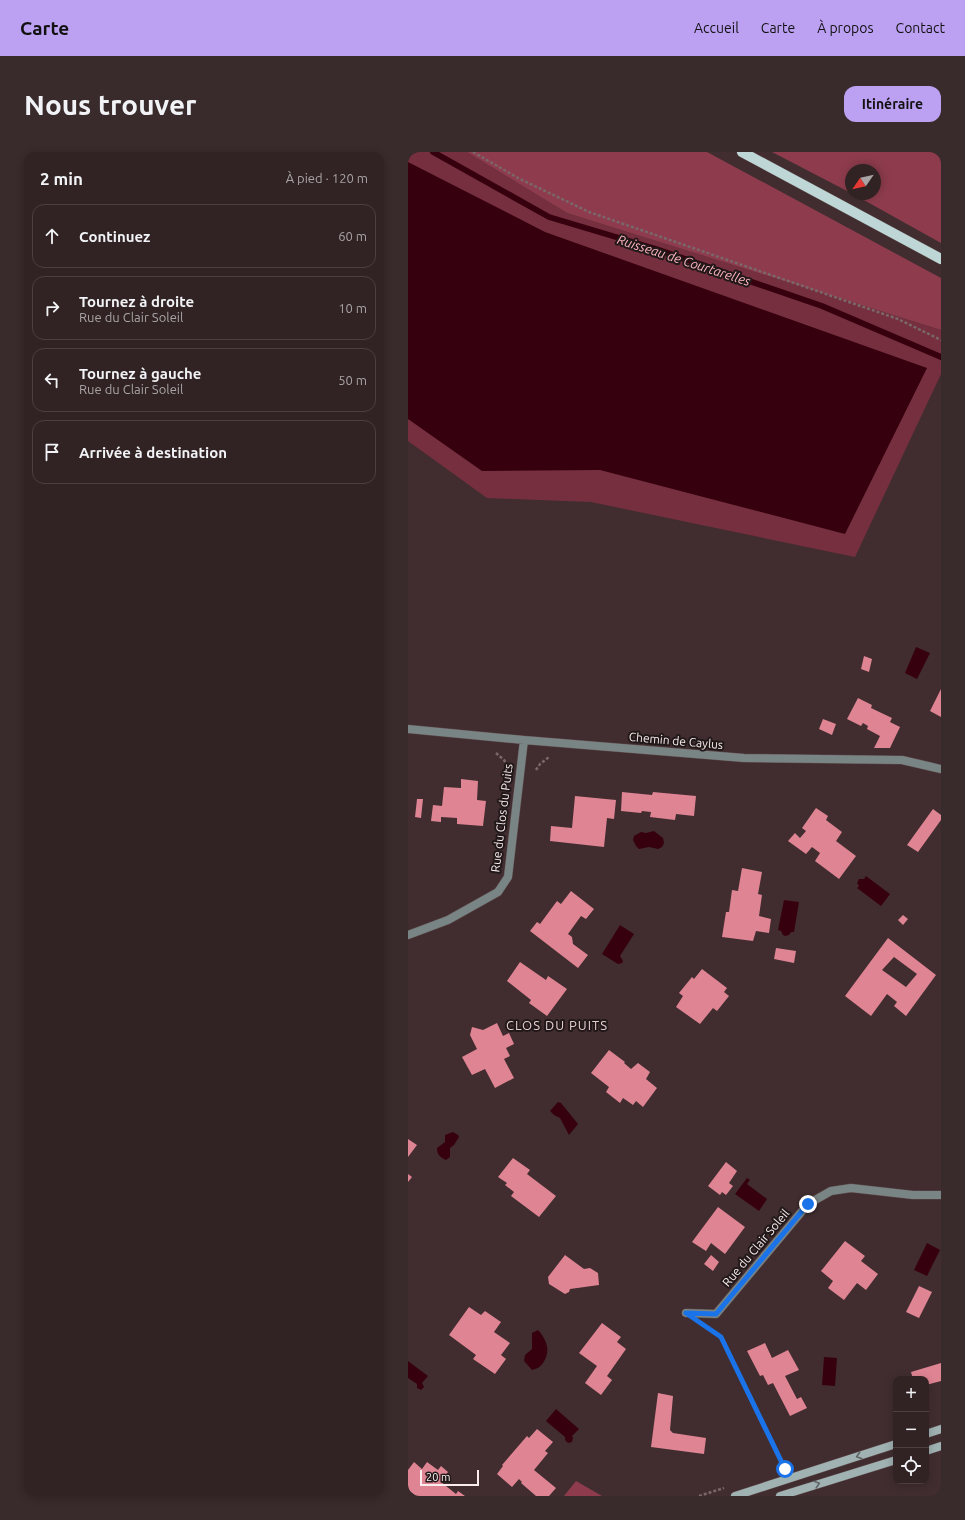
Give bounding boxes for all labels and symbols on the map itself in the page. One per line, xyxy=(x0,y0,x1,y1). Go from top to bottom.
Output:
north arrow xyxy=(845,164,881,200)
water label: Ruisseau de Courtarelles xyxy=(616,232,753,288)
street label: Chemin de Caylus xyxy=(628,730,724,751)
street label: Rue du Clos du Puits xyxy=(488,763,515,873)
district label: CLOS DU PUITS xyxy=(506,1018,608,1032)
route end xyxy=(799,1195,817,1213)
street label: Rue du Clair Soleil xyxy=(720,1207,792,1289)
one-way arrow xyxy=(856,1451,863,1460)
route start xyxy=(776,1460,794,1478)
scale bar xyxy=(420,1468,479,1487)
one-way arrow xyxy=(813,1480,820,1489)

